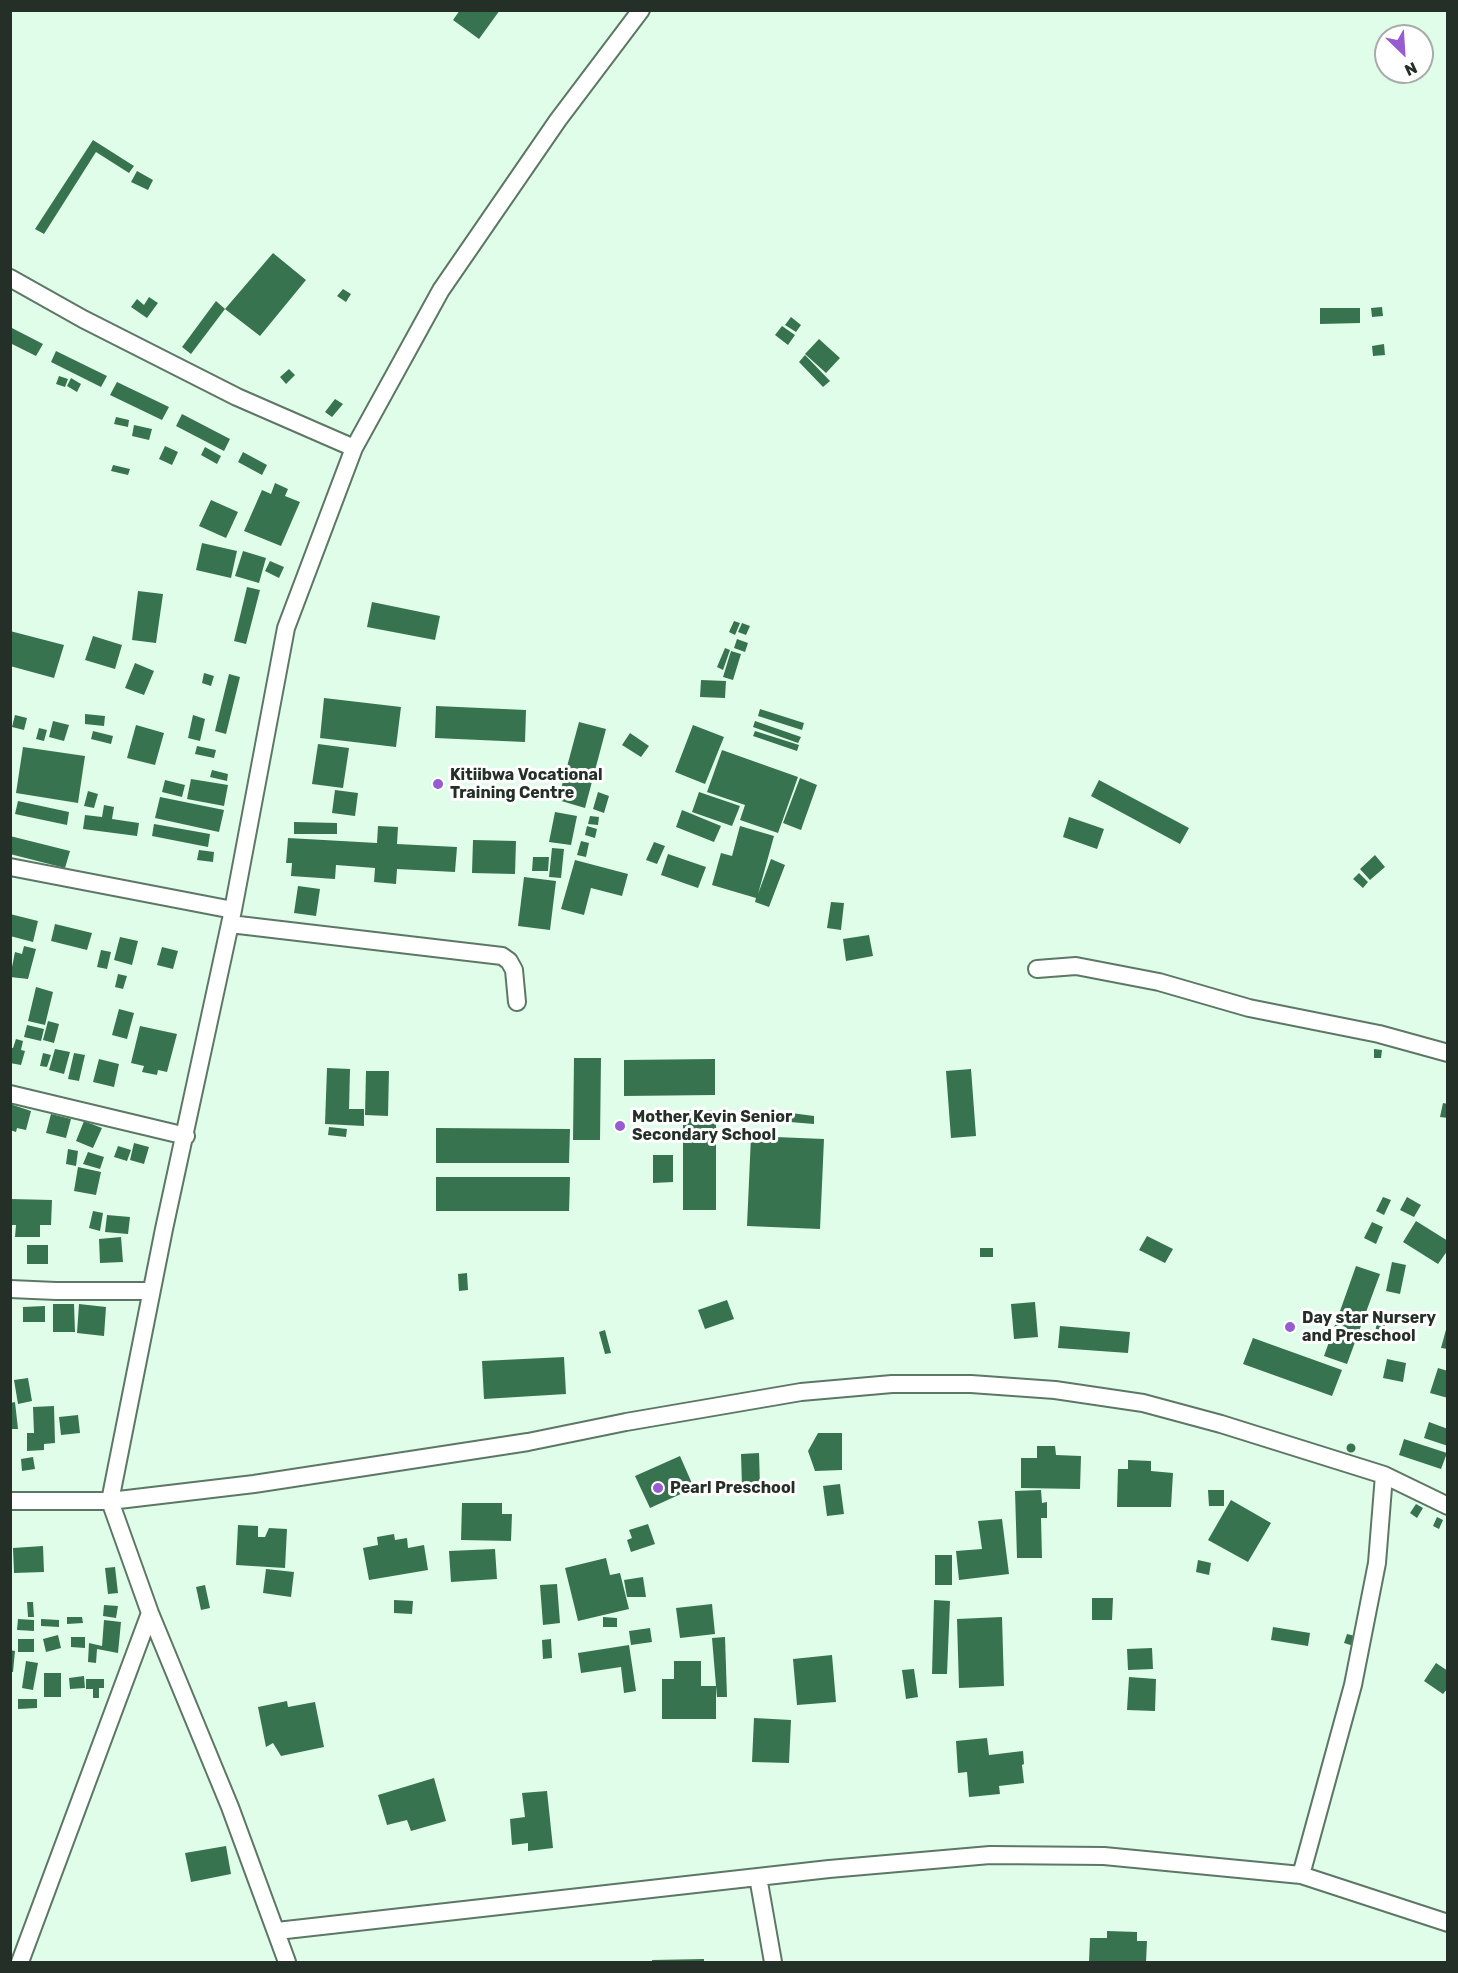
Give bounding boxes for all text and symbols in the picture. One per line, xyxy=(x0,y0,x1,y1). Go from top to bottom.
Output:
north arrow xyxy=(1374,24,1434,84)
text: N xyxy=(1402,58,1420,80)
place label: Kitiibwa Vocational Training Centre xyxy=(450,765,603,803)
marker: Kitiibwa Vocational Training Centre xyxy=(431,777,445,791)
place label: Mother Kevin Senior Secondary School xyxy=(632,1107,792,1145)
marker: Mother Kevin Senior Secondary School xyxy=(613,1119,627,1133)
place label: Day star Nursery and Preschool xyxy=(1302,1308,1436,1346)
marker: Day star Nursery and Preschool xyxy=(1283,1320,1297,1334)
place label: Pearl Preschool xyxy=(670,1478,795,1498)
marker: Pearl Preschool xyxy=(651,1481,665,1495)

